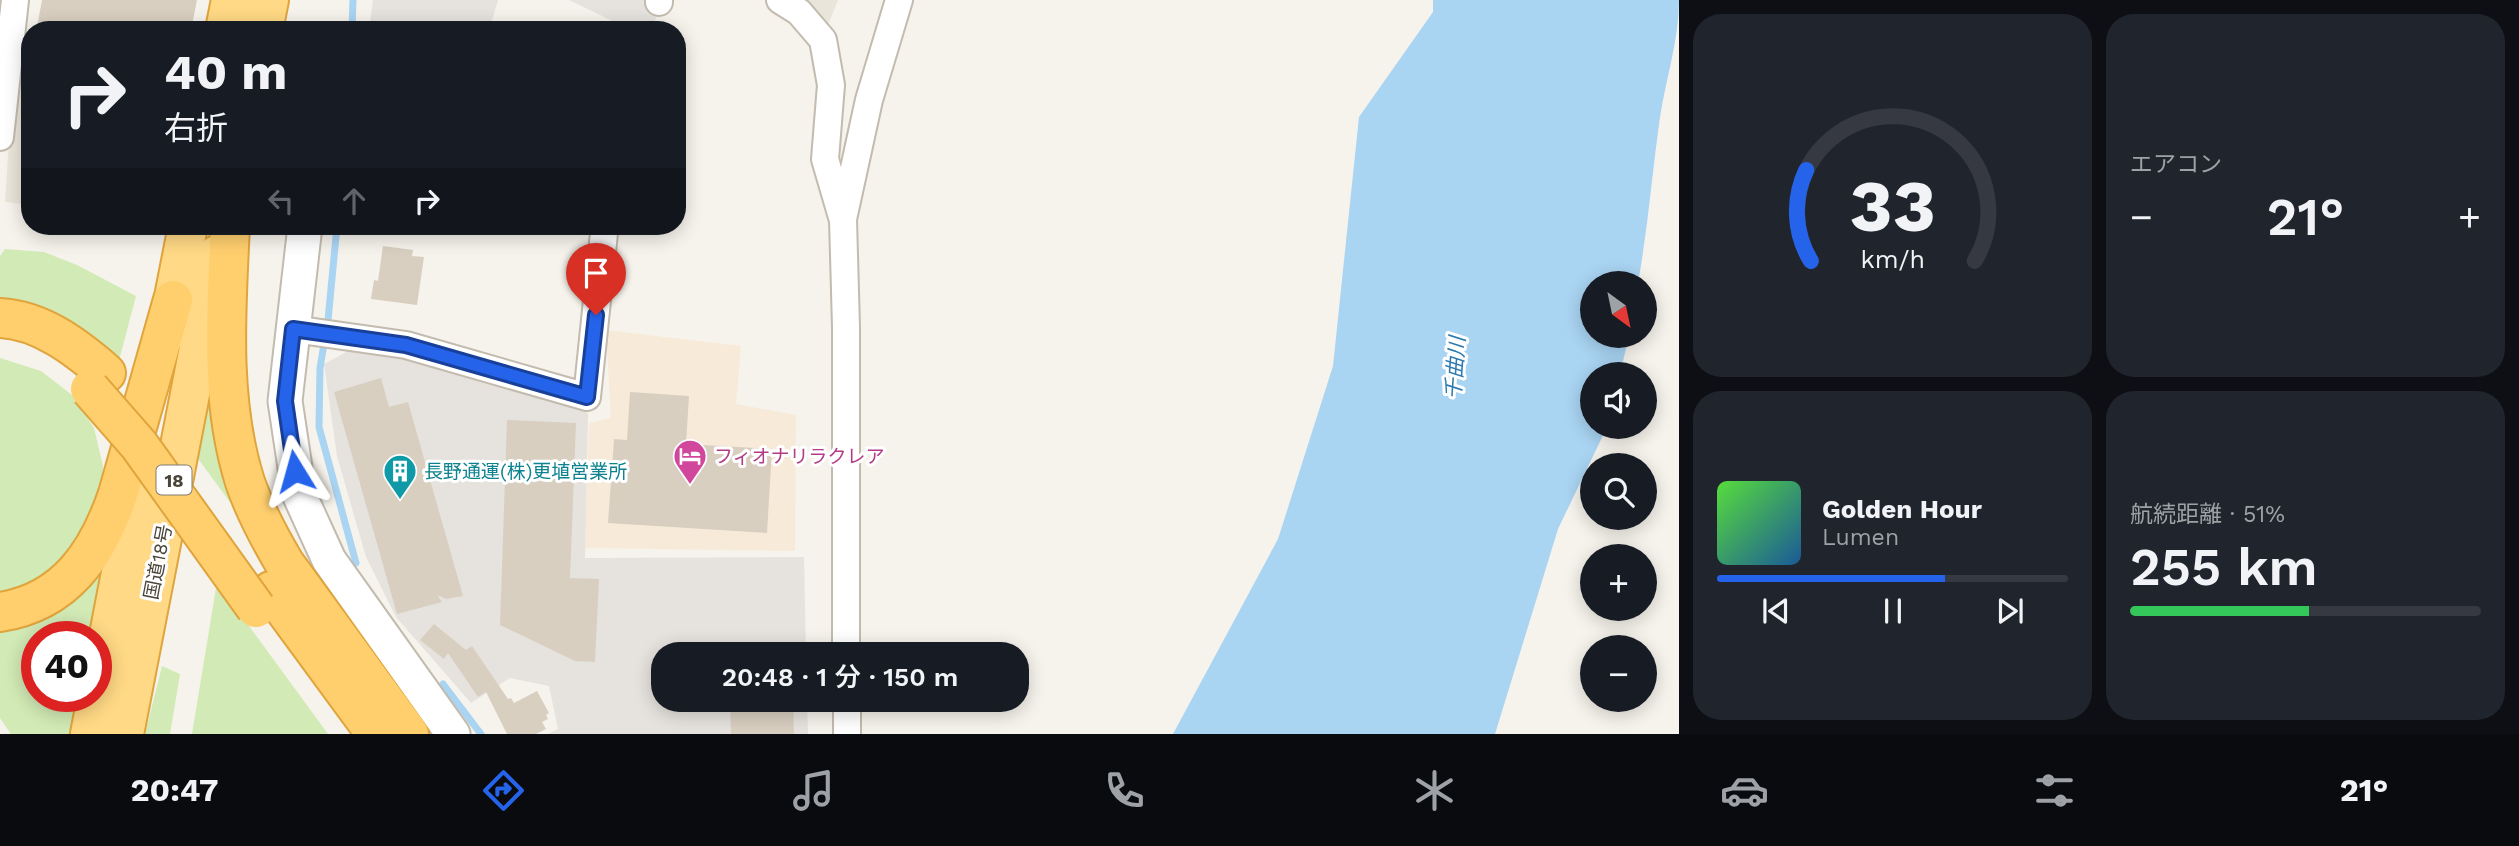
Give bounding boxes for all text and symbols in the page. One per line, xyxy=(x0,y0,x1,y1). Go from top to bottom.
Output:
text: 40 m xyxy=(164,43,287,101)
icon: right xyxy=(49,49,140,140)
text: 右折 xyxy=(164,109,228,147)
text: エアコン xyxy=(2130,151,2222,178)
text: 33 xyxy=(1849,164,1936,250)
icon: left xyxy=(262,182,300,220)
icon: ahead xyxy=(335,182,373,220)
icon: right xyxy=(408,182,446,220)
text: 21° xyxy=(2267,187,2344,248)
text: − xyxy=(2130,195,2153,239)
text: + xyxy=(2458,195,2481,239)
pin xyxy=(566,243,626,315)
text: km/h xyxy=(1860,245,1925,274)
icon: arrive xyxy=(577,254,615,292)
north arrow xyxy=(1580,271,1657,348)
map controls xyxy=(1580,271,1657,712)
water label: 千曲川 xyxy=(1440,334,1470,400)
button: sound xyxy=(1580,362,1657,439)
position arrow xyxy=(258,434,332,508)
hotel icon: フィオナリラクレア xyxy=(671,437,709,486)
place label: フィオナリラクレア xyxy=(714,445,885,468)
building icon: 長野通運(株)更埴営業所 xyxy=(381,452,419,501)
button: search xyxy=(1580,453,1657,530)
place label: 長野通運(株)更埴営業所 xyxy=(424,460,627,483)
road number: 18 xyxy=(156,466,192,494)
text: Golden Hour xyxy=(1822,494,1982,524)
text: 航続距離 · 51% xyxy=(2130,501,2285,528)
street label: 国道18号 xyxy=(139,522,177,602)
text: Lumen xyxy=(1822,524,1899,551)
text: 255 km xyxy=(2130,537,2318,598)
button: + xyxy=(1580,544,1657,621)
icon: previous xyxy=(1757,592,1795,630)
icon: pause xyxy=(1874,592,1912,630)
icon: next xyxy=(1991,592,2029,630)
speed limit sign: 40 xyxy=(21,621,112,712)
button: − xyxy=(1580,635,1657,712)
text: 20:48 · 1 分 · 150 m xyxy=(722,662,958,692)
icon: directions xyxy=(479,766,528,815)
icon: music xyxy=(789,766,838,815)
icon: phone xyxy=(1100,766,1149,815)
icon: climate xyxy=(1410,766,1459,815)
icon: car xyxy=(1720,766,1769,815)
icon: filters xyxy=(2030,766,2079,815)
text: 20:47 xyxy=(131,771,218,809)
text: 21° xyxy=(2340,771,2388,809)

